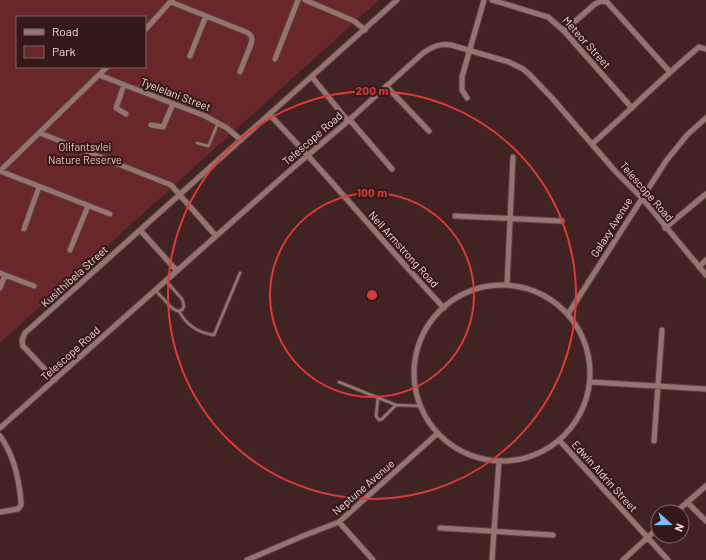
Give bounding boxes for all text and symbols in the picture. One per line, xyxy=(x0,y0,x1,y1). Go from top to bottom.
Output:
street label: Meteor Street xyxy=(560,13,614,71)
legend xyxy=(16,16,146,68)
text: Road xyxy=(52,24,79,38)
text: Park xyxy=(52,44,76,58)
street label: Tyelelani Street xyxy=(139,75,213,113)
text: 200 m xyxy=(356,83,388,97)
street label: Telescope Road xyxy=(279,108,345,168)
park label: Olifantsvlei Nature Reserve xyxy=(48,140,122,166)
street label: Telescope Road xyxy=(617,158,677,224)
text: 100 m xyxy=(357,185,387,199)
street label: Galaxy Avenue xyxy=(587,195,635,259)
street label: Neil Armstrong Road xyxy=(366,208,442,290)
street label: Kusithibela Street xyxy=(38,243,110,309)
centre of rings xyxy=(365,288,379,302)
street label: Telescope Road xyxy=(38,323,102,383)
street label: Edwin Aldrin Street xyxy=(569,438,641,514)
street label: Neptune Avenue xyxy=(329,456,397,518)
north arrow xyxy=(650,504,690,544)
text: N xyxy=(672,522,687,534)

